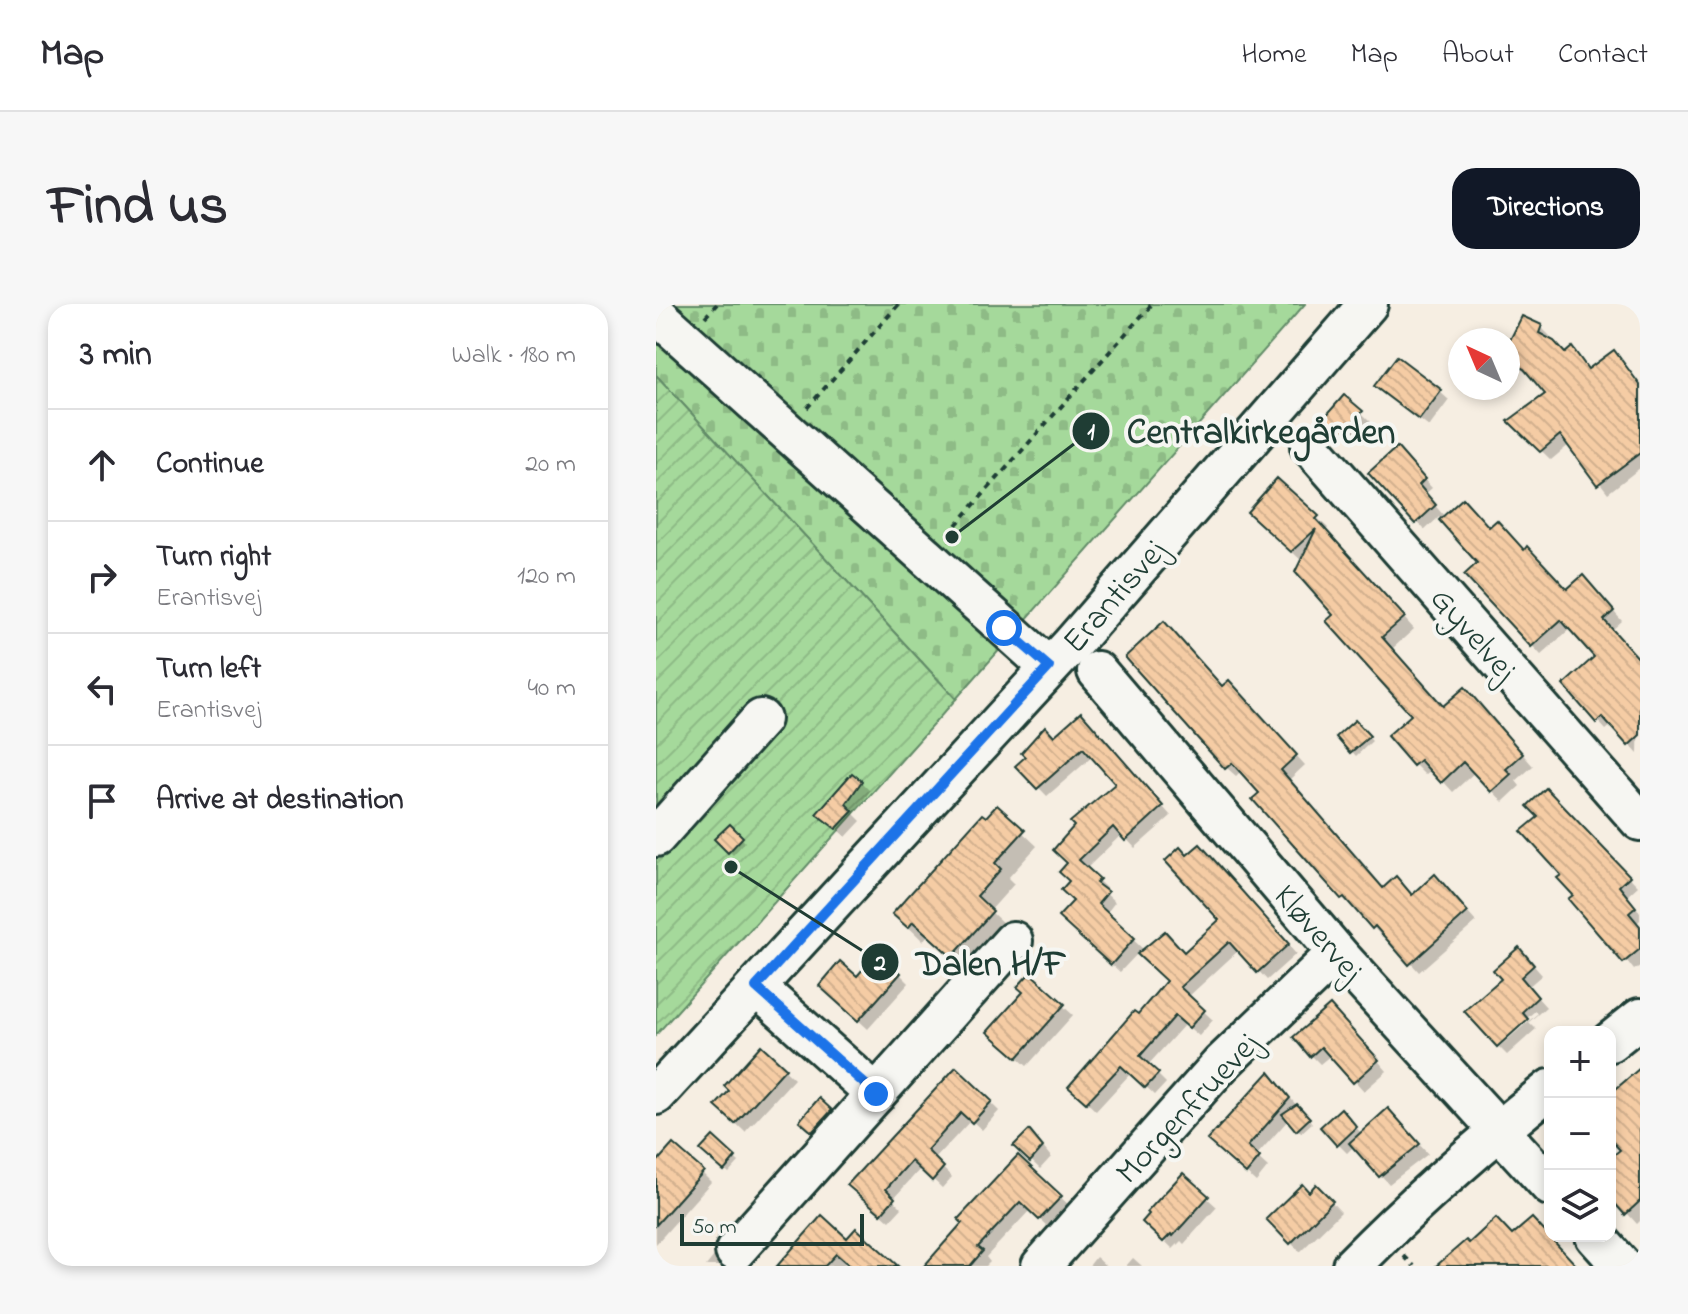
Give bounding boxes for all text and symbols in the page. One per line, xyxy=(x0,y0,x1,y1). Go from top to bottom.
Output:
text: Map xyxy=(40,27,104,83)
text: Home xyxy=(1241,35,1307,76)
text: Map xyxy=(1351,35,1398,76)
text: About xyxy=(1442,35,1514,76)
text: Contact xyxy=(1558,35,1648,76)
text: Find us xyxy=(48,168,228,249)
button: Directions xyxy=(1452,168,1640,249)
north arrow xyxy=(1448,328,1520,400)
text: 3 min xyxy=(80,331,152,381)
text: Walk · 180 m xyxy=(452,337,576,375)
callout: Centralkirkegården xyxy=(1071,401,1412,461)
text: Centralkirkegården xyxy=(1127,408,1395,462)
text: 1 xyxy=(1087,416,1095,451)
icon: ahead xyxy=(80,443,124,487)
text: Continue xyxy=(156,443,264,487)
text: 20 m xyxy=(525,446,576,484)
street label: Erantisvej xyxy=(1052,529,1181,666)
text: Turn right xyxy=(156,536,271,580)
icon: right xyxy=(80,555,124,599)
text: 120 m xyxy=(517,558,576,596)
street label: Gyvelvej xyxy=(1417,577,1528,695)
text: Erantisvej xyxy=(156,580,261,618)
route start xyxy=(986,610,1022,646)
text: Turn left xyxy=(156,648,261,692)
icon: left xyxy=(80,667,124,711)
text: 40 m xyxy=(527,670,576,708)
text: Erantisvej xyxy=(156,692,261,730)
icon: arrive xyxy=(80,779,124,823)
text: Arrive at destination xyxy=(156,779,404,823)
street label: Kløvervej xyxy=(1260,874,1375,996)
callout: Dalen H/F xyxy=(860,932,1082,992)
text: Dalen H/F xyxy=(914,940,1067,993)
text: 2 xyxy=(873,947,886,982)
street label: Morgenfruevej xyxy=(1105,1022,1274,1197)
map controls xyxy=(1544,1026,1616,1242)
button: + xyxy=(1544,1026,1616,1098)
route end xyxy=(858,1076,894,1112)
button: − xyxy=(1544,1098,1616,1170)
button: layers xyxy=(1544,1170,1616,1242)
scale bar xyxy=(680,1210,864,1246)
text: 50 m xyxy=(692,1212,737,1244)

